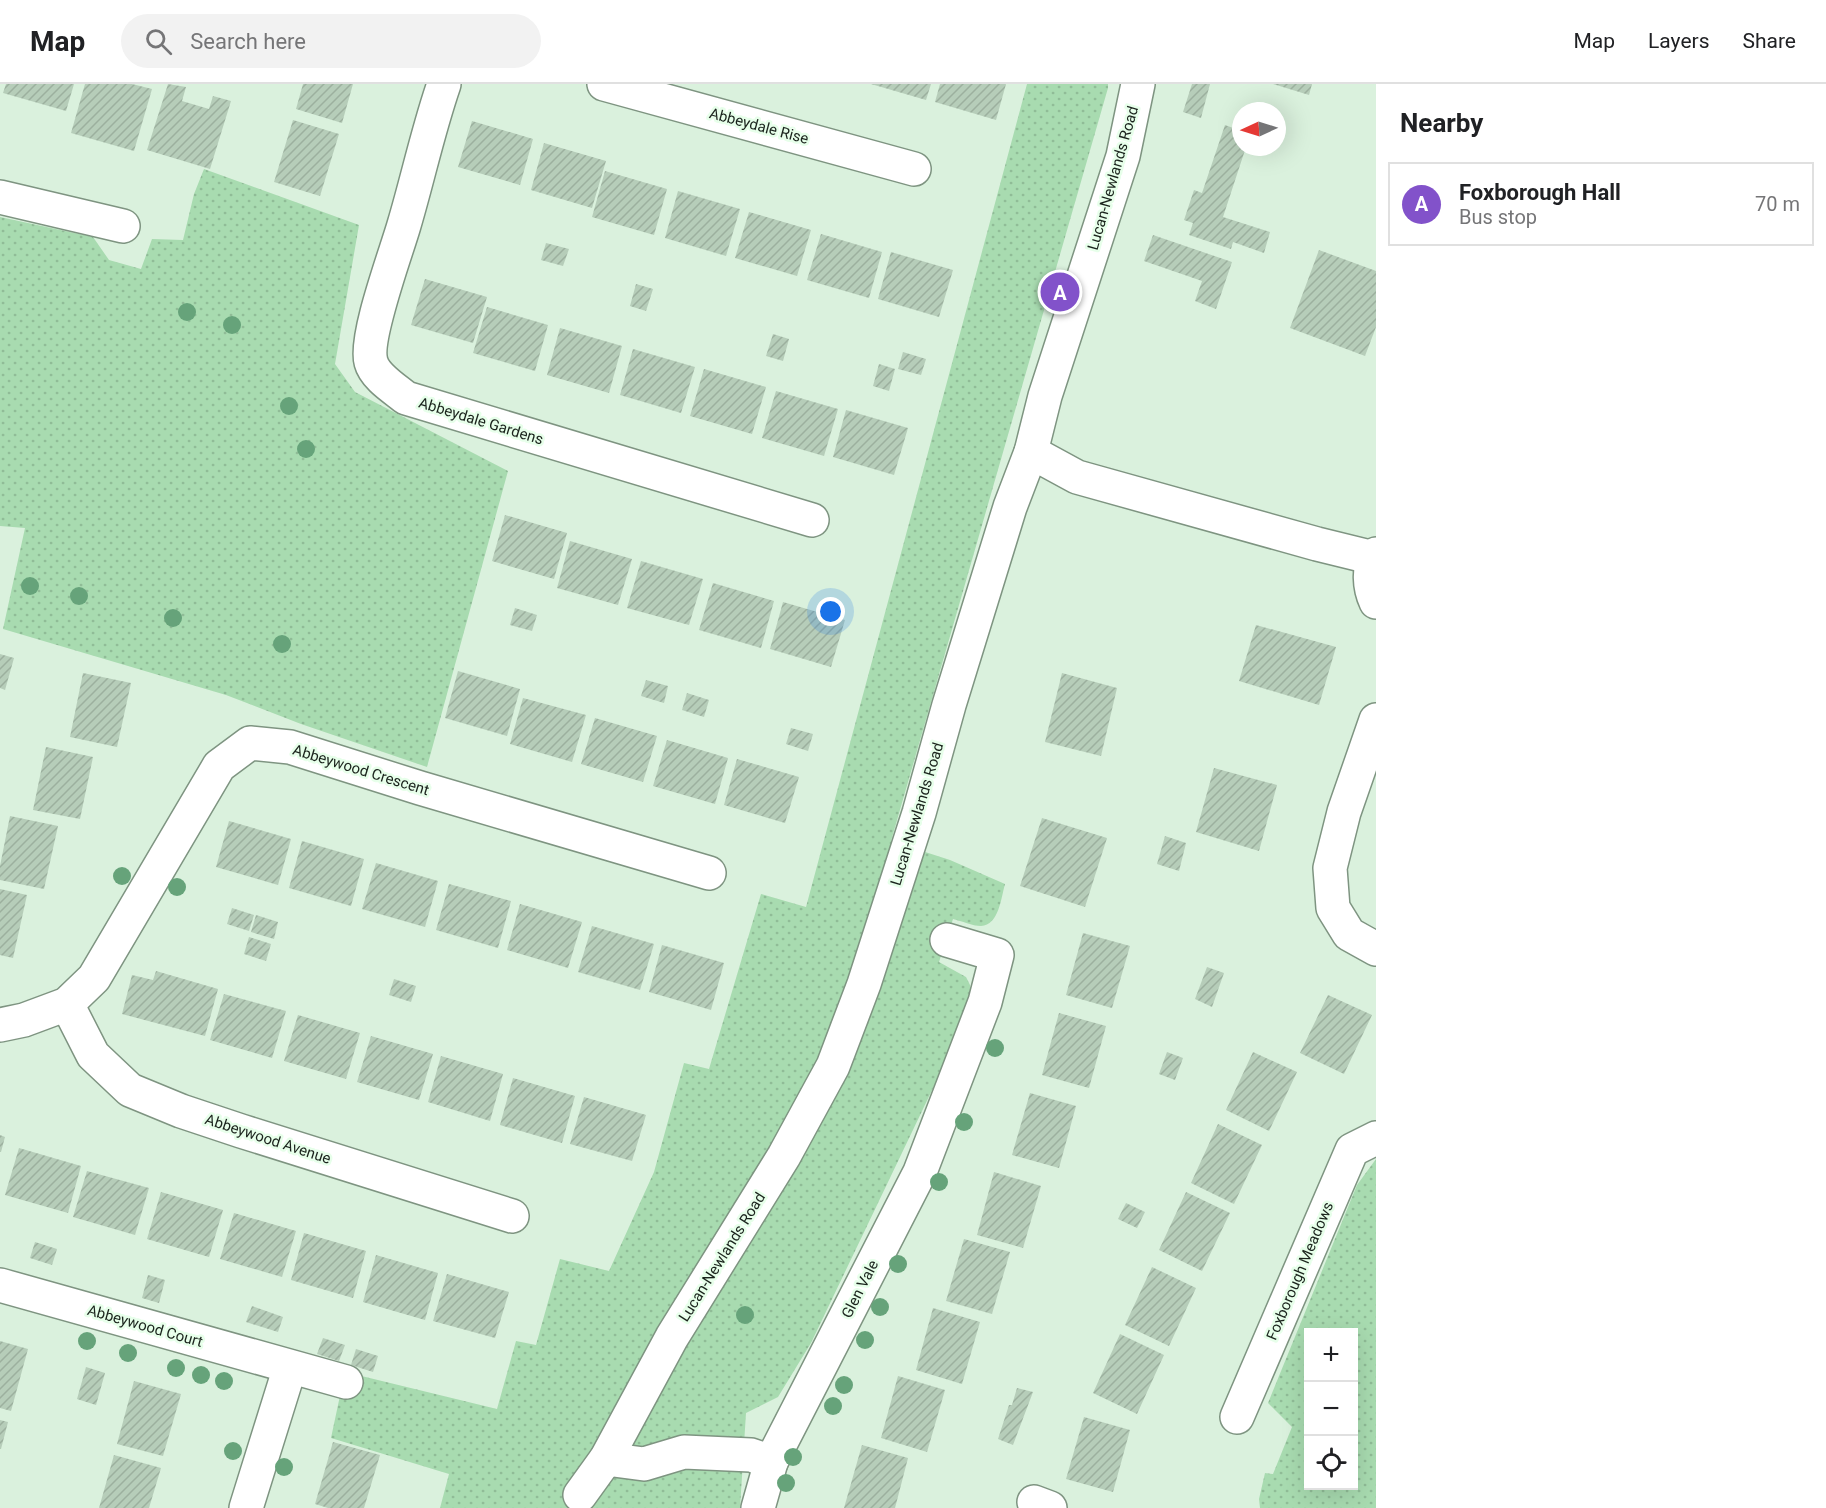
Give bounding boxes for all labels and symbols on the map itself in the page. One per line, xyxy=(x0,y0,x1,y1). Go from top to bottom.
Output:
north arrow xyxy=(1232,102,1286,156)
street label: Abbeydale Rise xyxy=(707,104,811,148)
street label: Lucan-Newlands Road xyxy=(1084,104,1142,252)
pin: A xyxy=(1040,270,1080,314)
street label: Abbeydale Gardens xyxy=(417,394,545,448)
your location xyxy=(816,597,845,626)
street label: Lucan-Newlands Road xyxy=(887,740,947,888)
street label: Abbeywood Crescent xyxy=(291,741,431,799)
street label: Abbeywood Avenue xyxy=(203,1110,333,1168)
street label: Lucan-Newlands Road xyxy=(675,1189,769,1325)
street label: Foxborough Meadows xyxy=(1263,1199,1337,1343)
street label: Glen Vale xyxy=(838,1257,882,1321)
street label: Abbeywood Court xyxy=(85,1301,205,1351)

